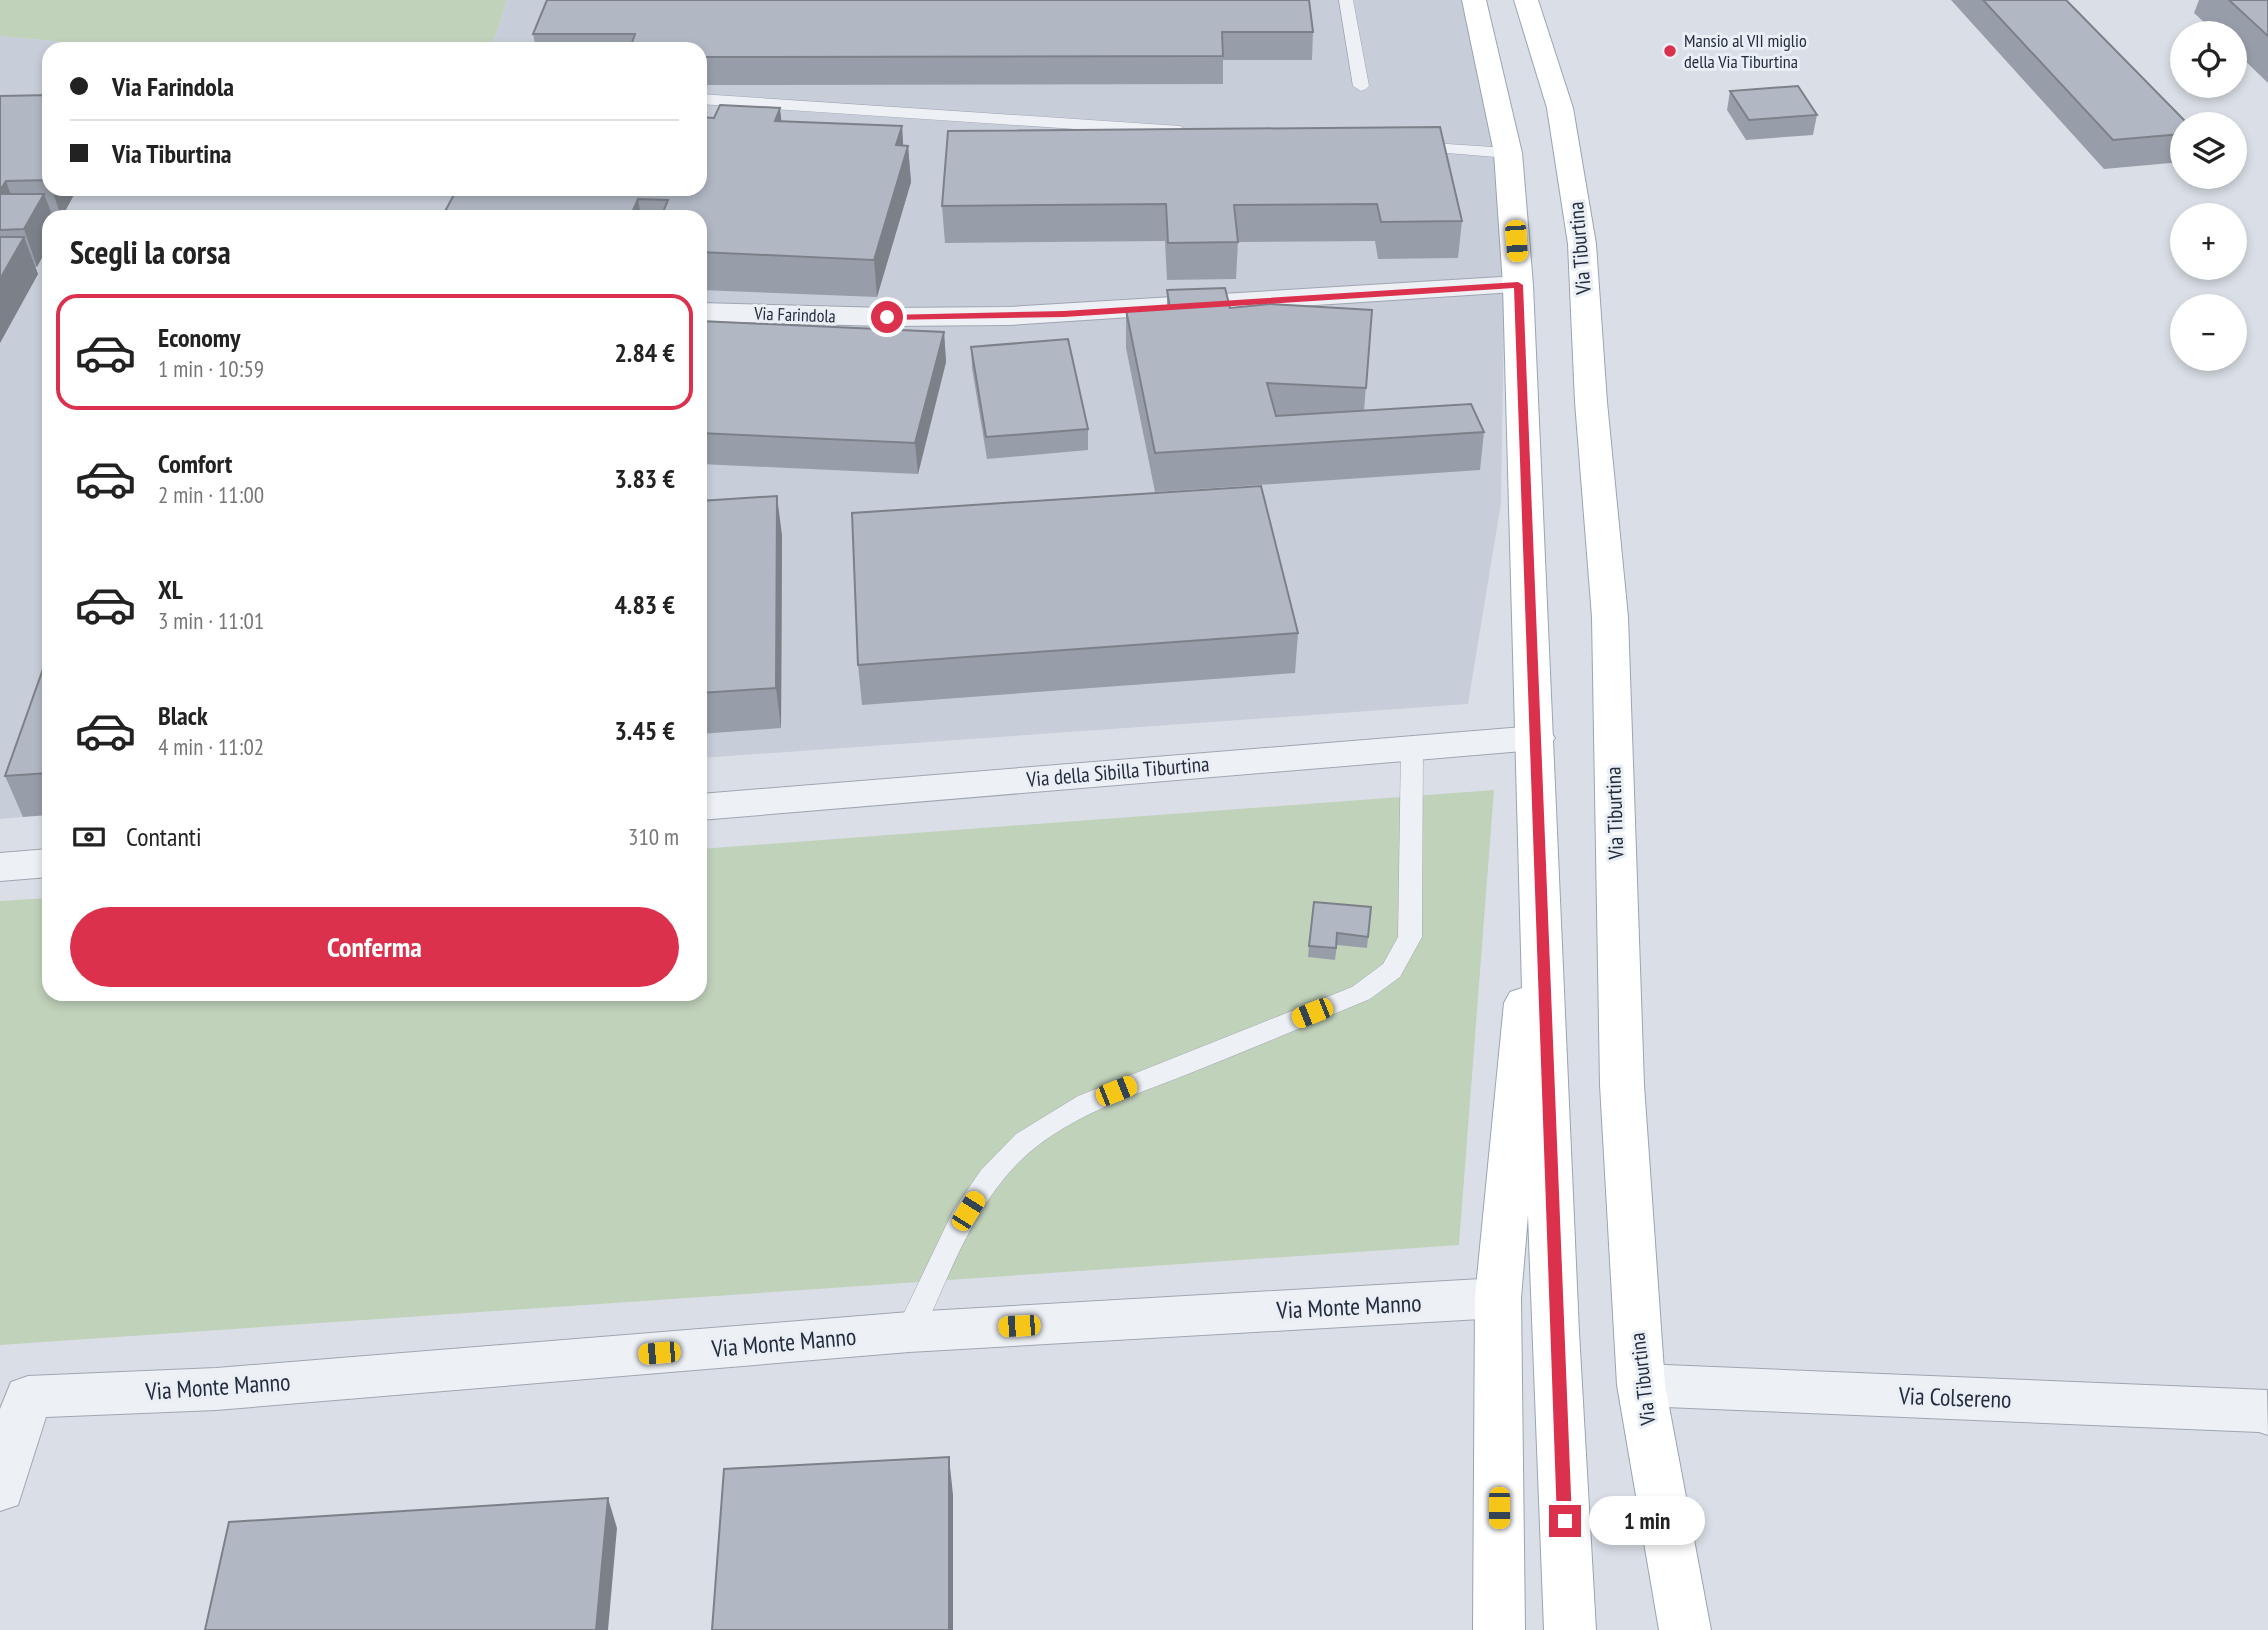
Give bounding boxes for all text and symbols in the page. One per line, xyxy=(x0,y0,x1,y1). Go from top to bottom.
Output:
map controls xyxy=(2170,21,2247,371)
button: locate xyxy=(2170,21,2247,98)
place label: Mansio al VII miglio della Via Tiburtina xyxy=(1684,29,1807,73)
marker: Mansio al VII miglio della Via Tiburtina xyxy=(1662,43,1678,59)
text: Via Farindola xyxy=(112,70,234,103)
button: layers xyxy=(2170,112,2247,189)
text: Via Tiburtina xyxy=(112,137,232,170)
street label: Via Tiburtina xyxy=(1562,201,1597,297)
button: + xyxy=(2170,203,2247,280)
car xyxy=(1505,219,1528,263)
text: Scegli la corsa xyxy=(70,231,231,273)
button: − xyxy=(2170,294,2247,371)
route start xyxy=(871,301,903,333)
street label: Via Farindola xyxy=(753,302,836,327)
icon: car xyxy=(74,321,137,384)
text: Economy xyxy=(158,321,240,354)
text: 2.84 € xyxy=(614,336,675,369)
text: 1 min · 10:59 xyxy=(158,354,264,383)
icon: car xyxy=(74,447,137,510)
text: Comfort xyxy=(158,447,232,480)
text: 3.83 € xyxy=(614,462,675,495)
text: 2 min · 11:00 xyxy=(158,480,264,509)
icon: car xyxy=(74,573,137,636)
text: XL xyxy=(158,573,183,606)
text: 4.83 € xyxy=(614,588,675,621)
text: 3 min · 11:01 xyxy=(158,606,264,635)
icon: car xyxy=(74,699,137,762)
text: Black xyxy=(158,699,208,732)
text: 3.45 € xyxy=(614,714,675,747)
text: 4 min · 11:02 xyxy=(158,732,264,761)
street label: Via della Sibilla Tiburtina xyxy=(1025,750,1210,793)
street label: Via Tiburtina xyxy=(1599,766,1630,861)
icon: cash xyxy=(70,818,108,856)
text: Contanti xyxy=(126,820,202,853)
text: 310 m xyxy=(628,822,679,851)
button: Conferma xyxy=(70,907,679,987)
car xyxy=(1289,995,1336,1031)
car xyxy=(1093,1073,1140,1109)
car xyxy=(948,1188,989,1234)
street label: Via Monte Manno xyxy=(1275,1287,1422,1326)
car xyxy=(998,1314,1041,1338)
street label: Via Monte Manno xyxy=(709,1321,858,1364)
street label: Via Tiburtina xyxy=(1623,1331,1662,1428)
car xyxy=(638,1341,681,1365)
street label: Via Monte Manno xyxy=(144,1366,291,1407)
street label: Via Colsereno xyxy=(1897,1380,2012,1415)
car xyxy=(1489,1487,1510,1529)
callout: 1 min xyxy=(1590,1496,1705,1546)
route end xyxy=(1549,1505,1581,1537)
text: 1 min xyxy=(1624,1506,1670,1535)

